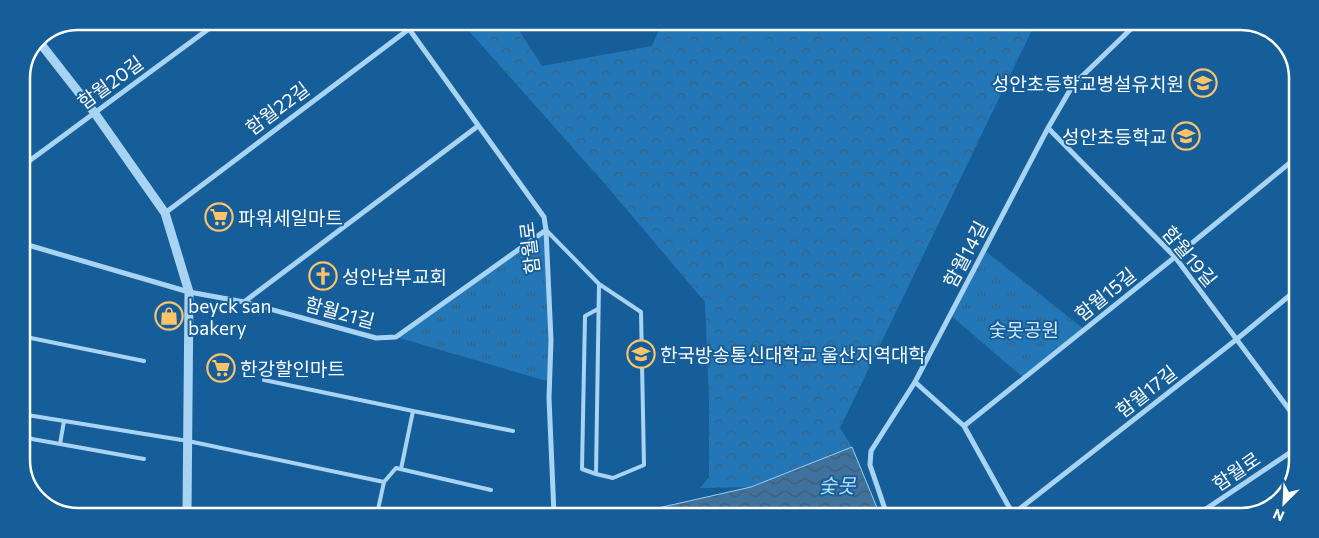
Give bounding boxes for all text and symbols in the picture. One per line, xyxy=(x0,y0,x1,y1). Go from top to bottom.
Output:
street label: 함월20길 xyxy=(73,51,147,113)
school or university icon: 성안초등학교병설유치원 xyxy=(1188,68,1218,98)
place label: 성안초등학교병설유치원 xyxy=(992,72,1184,95)
street label: 함월22길 xyxy=(241,77,313,139)
school or university icon: 성안초등학교 xyxy=(1171,121,1201,151)
place label: 성안초등학교 xyxy=(1062,125,1167,148)
supermarket icon: 파워세일마트 xyxy=(204,202,234,232)
place label: 파워세일마트 xyxy=(238,206,343,229)
street label: 함월14길 xyxy=(938,217,992,291)
street label: 함월로 xyxy=(514,221,544,275)
street label: 함월19길 xyxy=(1158,221,1222,291)
church icon: 성안남부교회 xyxy=(308,261,338,291)
street label: 함월15길 xyxy=(1070,263,1140,325)
place label: 성안남부교회 xyxy=(342,265,447,288)
street label: 함월21길 xyxy=(303,292,377,332)
place label: beyck san bakery xyxy=(188,294,271,339)
shop icon: beyck san bakery xyxy=(154,301,184,331)
park label: 숯못공원 xyxy=(989,318,1059,341)
school or university icon: 한국방송통신대학교 울산지역대학 xyxy=(626,339,656,369)
place label: 한국방송통신대학교 울산지역대학 xyxy=(660,343,926,366)
supermarket icon: 한강할인마트 xyxy=(206,353,236,383)
place label: 한강할인마트 xyxy=(240,357,345,380)
street label: 함월17길 xyxy=(1111,360,1181,422)
street label: 함월로 xyxy=(1208,447,1264,495)
water label: 숯못 xyxy=(819,473,857,497)
north arrow xyxy=(1259,478,1309,528)
text: N xyxy=(1270,505,1287,525)

